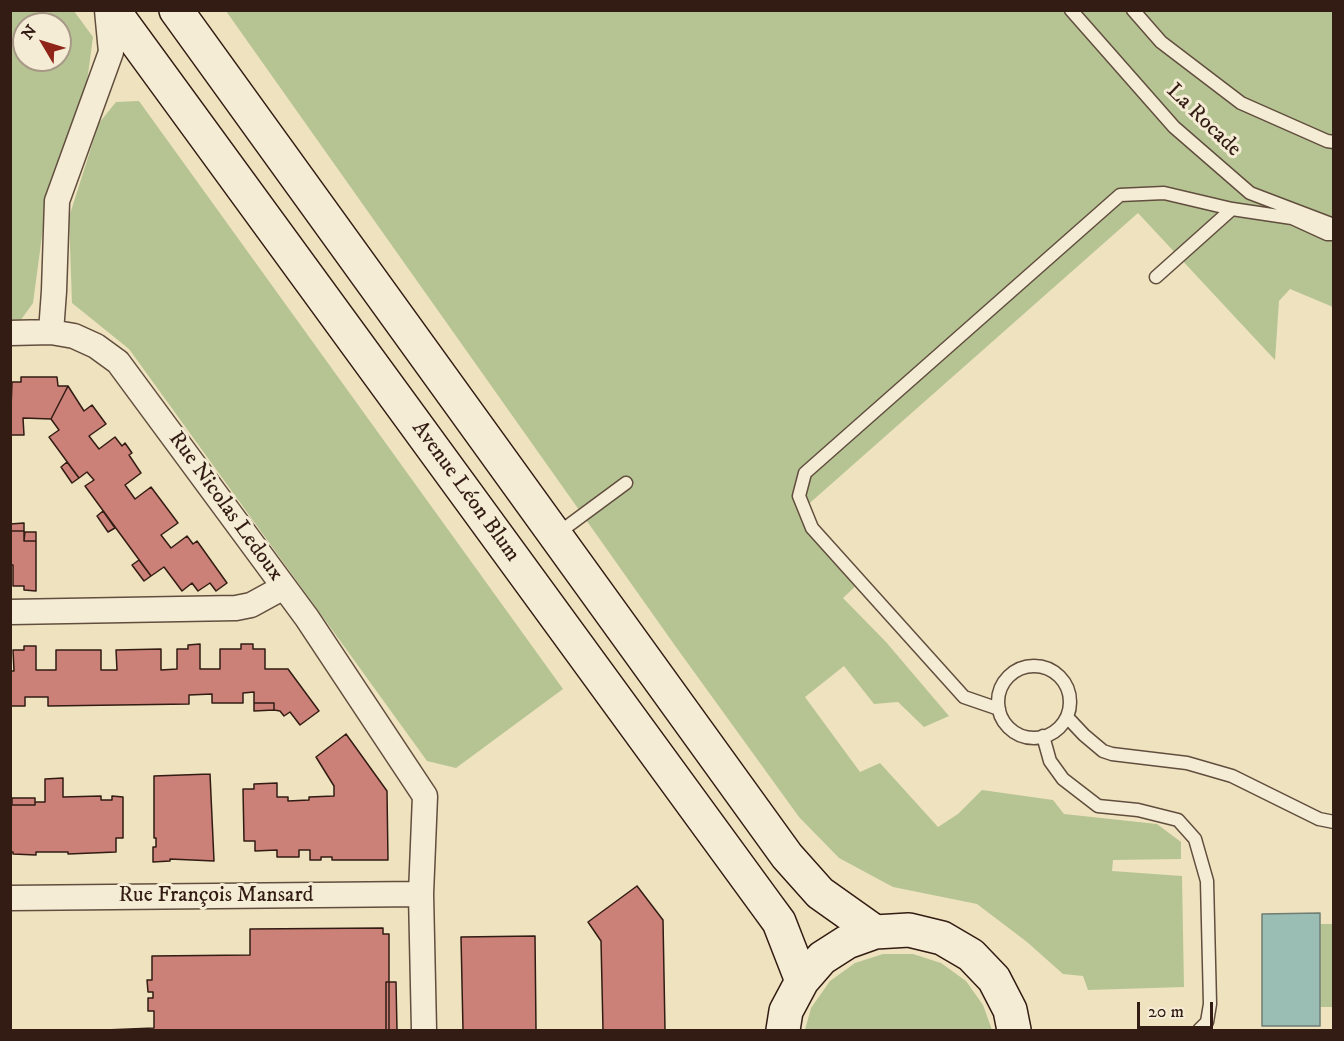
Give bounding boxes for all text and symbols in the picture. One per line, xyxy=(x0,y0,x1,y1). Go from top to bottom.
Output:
north arrow xyxy=(12,12,72,72)
text: N xyxy=(17,21,41,43)
street label: La Rocade xyxy=(1160,79,1246,163)
street label: Avenue Léon Blum xyxy=(405,416,525,568)
street label: Rue Nicolas Ledoux xyxy=(162,427,288,587)
street label: Rue François Mansard xyxy=(118,883,314,909)
scale bar xyxy=(1140,990,1216,1028)
text: 20 m xyxy=(1148,1001,1184,1023)

